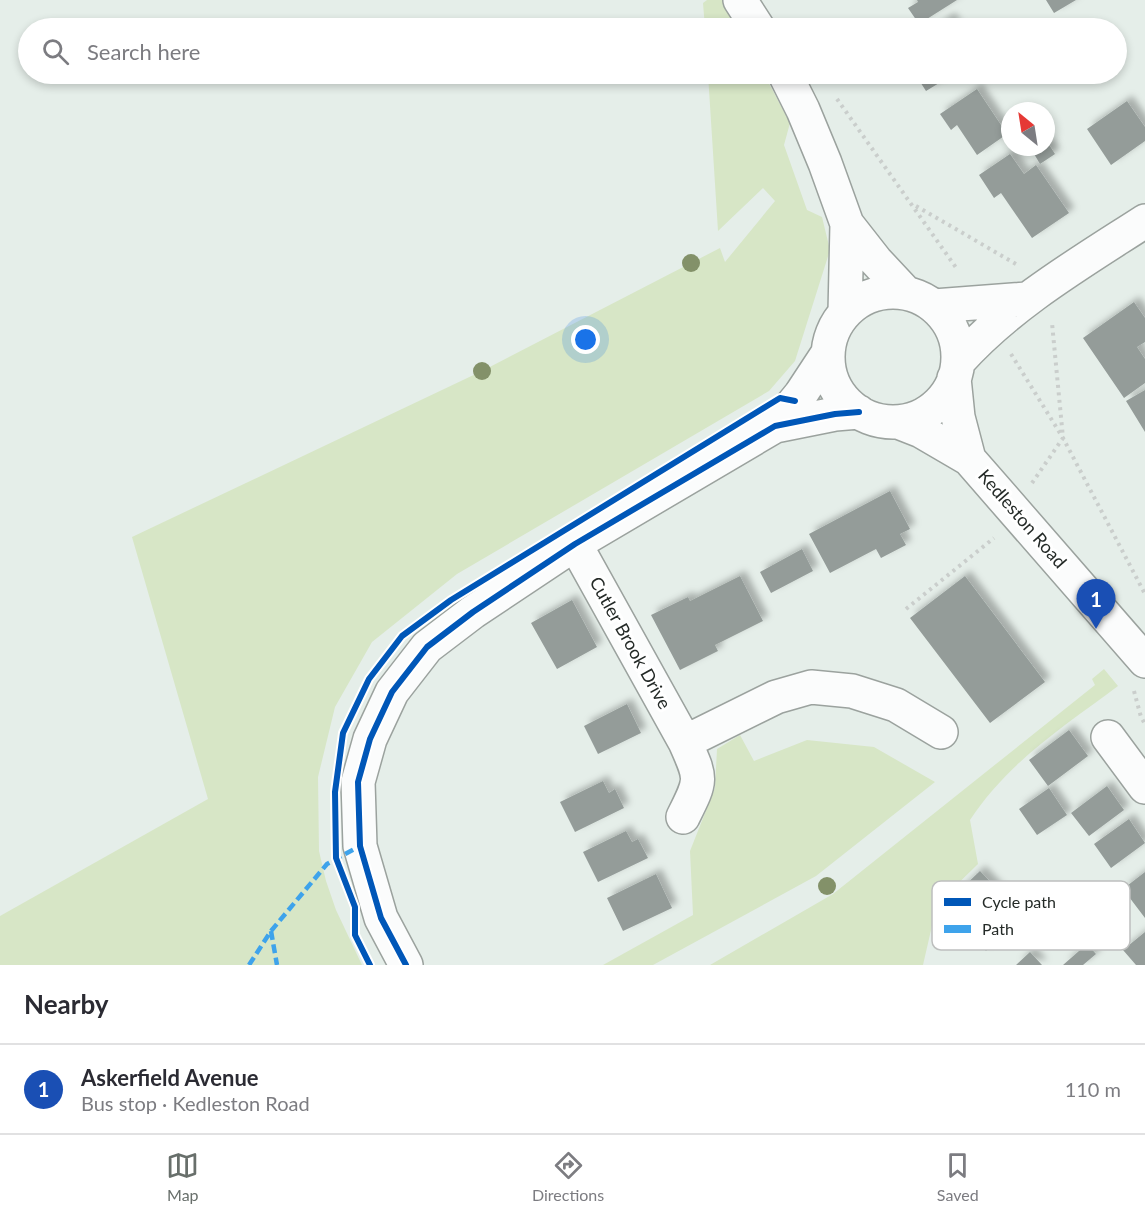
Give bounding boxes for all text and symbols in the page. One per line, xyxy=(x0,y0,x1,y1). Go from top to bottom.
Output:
search box xyxy=(18,18,1127,84)
icon: search xyxy=(39,35,72,68)
text: Search here xyxy=(87,38,200,65)
north arrow xyxy=(1001,102,1055,156)
your location xyxy=(571,325,600,354)
street label: Kedleston Road xyxy=(974,465,1072,572)
street label: Cutler Brook Drive xyxy=(585,573,676,712)
pin: 1 xyxy=(1076,580,1116,629)
legend xyxy=(932,881,1130,950)
text: Cycle path xyxy=(982,892,1056,911)
text: Path xyxy=(982,919,1014,938)
text: Nearby xyxy=(24,988,109,1020)
text: Askerfield Avenue xyxy=(81,1064,259,1091)
text: 1 xyxy=(38,1077,49,1101)
text: 110 m xyxy=(1065,1077,1121,1101)
text: Bus stop · Kedleston Road xyxy=(81,1091,310,1115)
tab: Map xyxy=(166,1149,199,1204)
tab: Directions xyxy=(532,1149,604,1204)
tab: Saved xyxy=(937,1149,979,1204)

